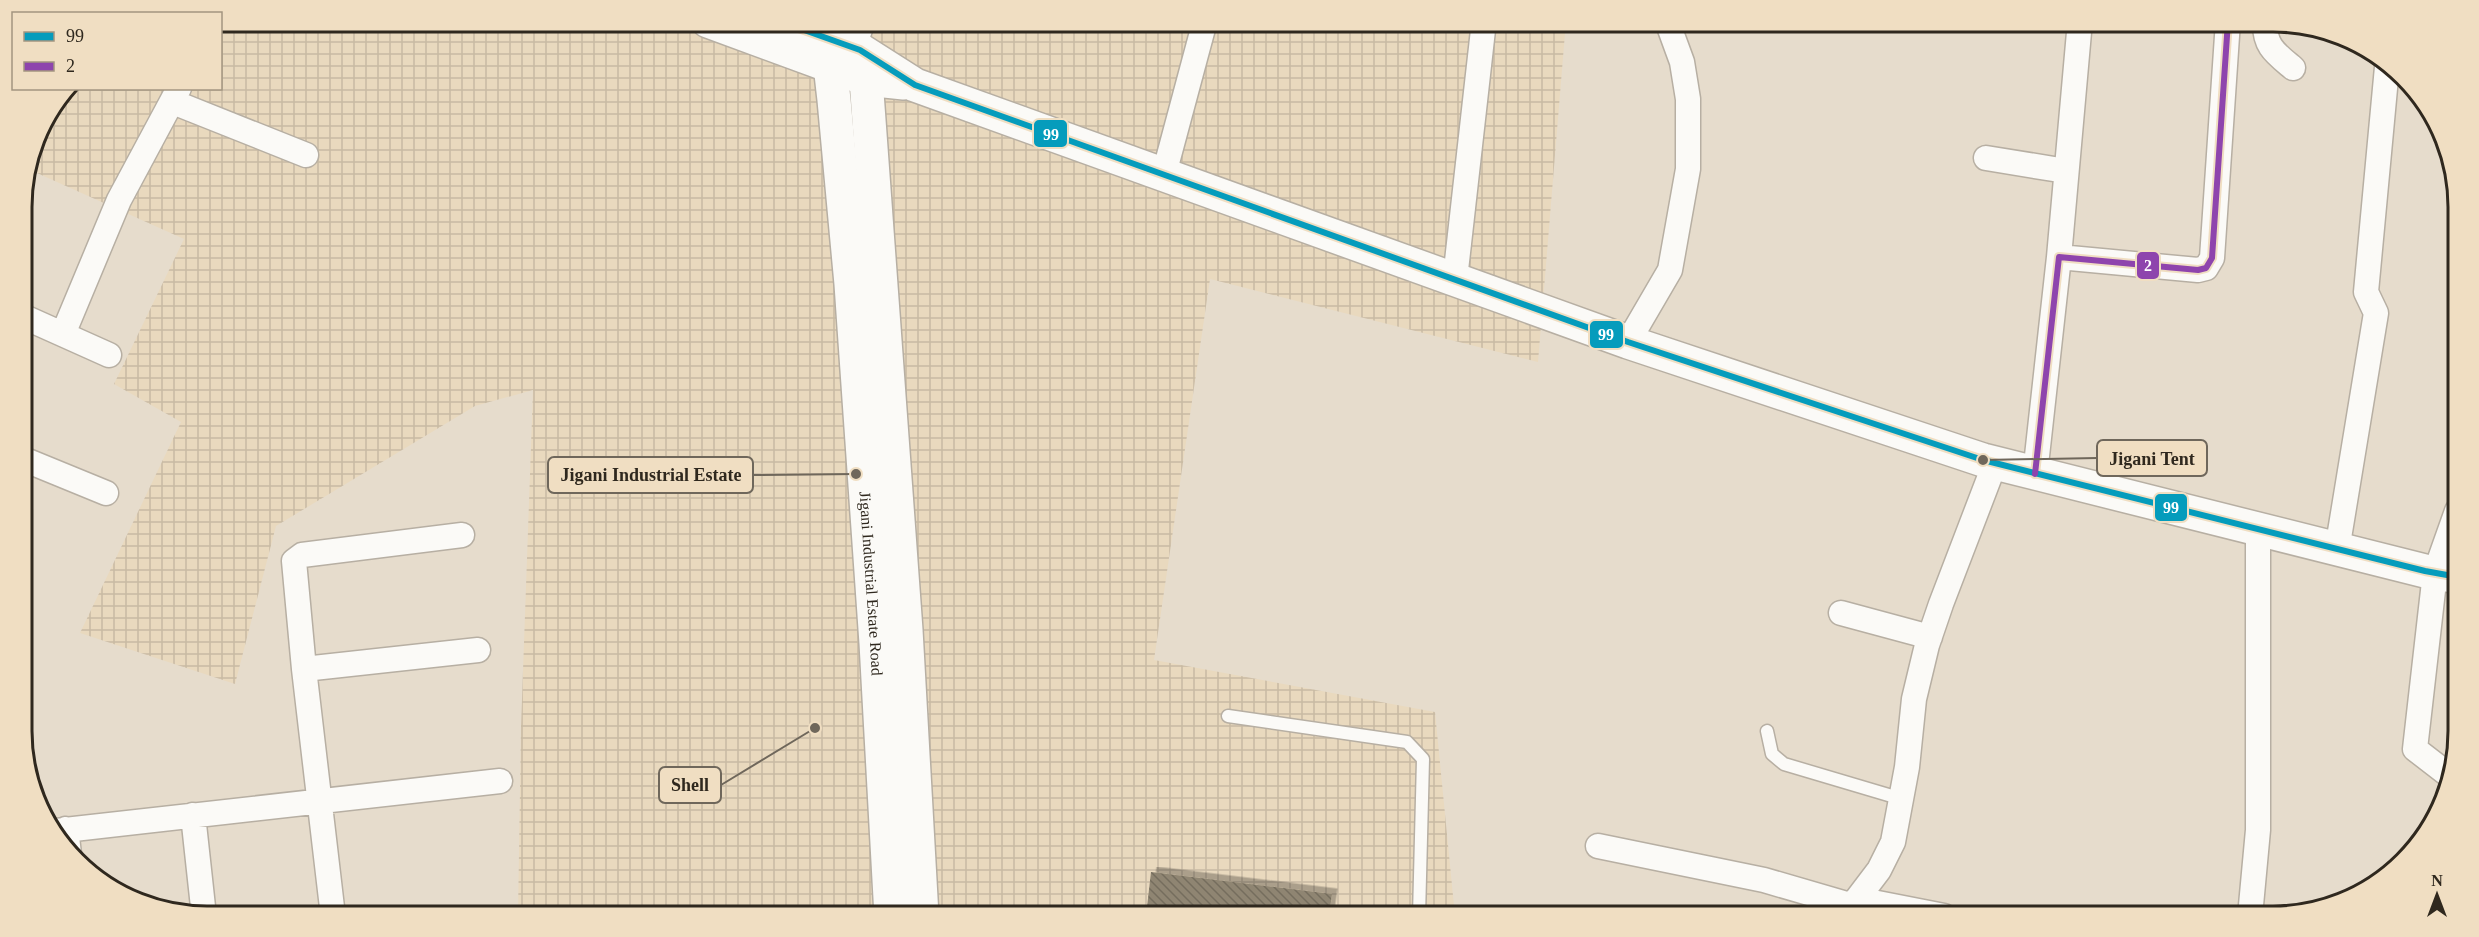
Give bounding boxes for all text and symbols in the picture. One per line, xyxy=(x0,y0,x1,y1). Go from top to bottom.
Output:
legend xyxy=(12,12,222,90)
text: 99 xyxy=(66,26,84,46)
text: 2 xyxy=(66,56,75,76)
line badge: 99 xyxy=(1033,119,1068,148)
text: 99 xyxy=(1043,126,1059,143)
line badge: 2 xyxy=(2136,251,2160,280)
text: 2 xyxy=(2144,257,2152,274)
line badge: 99 xyxy=(1589,320,1624,349)
text: 99 xyxy=(1598,326,1614,343)
callout: Jigani Tent xyxy=(2097,440,2207,476)
text: Jigani Tent xyxy=(2109,449,2195,469)
callout: Jigani Industrial Estate xyxy=(548,457,753,493)
text: Jigani Industrial Estate xyxy=(560,465,742,485)
street label: Jigani Industrial Estate Road xyxy=(857,491,886,676)
line badge: 99 xyxy=(2154,493,2188,522)
text: 99 xyxy=(2163,499,2179,516)
callout: Shell xyxy=(659,767,721,803)
text: Shell xyxy=(671,775,709,795)
north arrow xyxy=(2407,865,2467,925)
text: N xyxy=(2431,872,2443,889)

